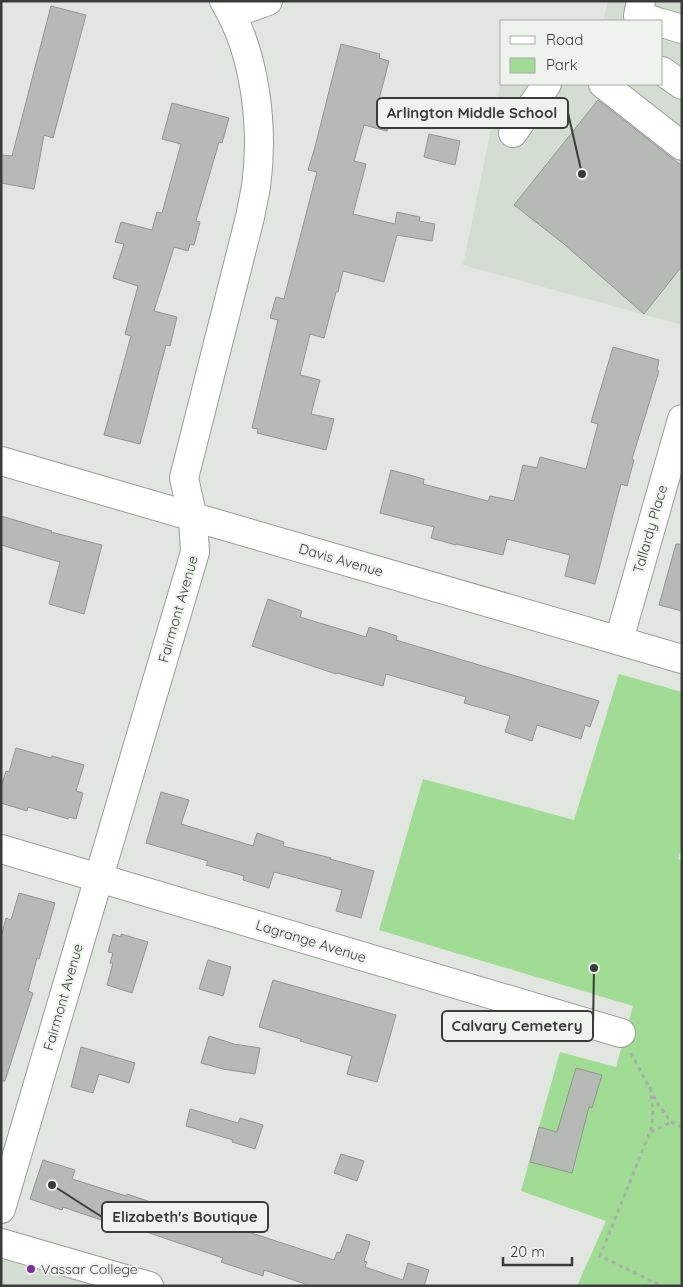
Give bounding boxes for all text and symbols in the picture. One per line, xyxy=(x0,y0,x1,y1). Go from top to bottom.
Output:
legend xyxy=(500,20,663,85)
text: Road xyxy=(546,30,583,49)
text: Park xyxy=(546,55,578,74)
callout: Arlington Middle School xyxy=(377,98,568,128)
text: Arlington Middle School xyxy=(387,103,557,122)
street label: Tallardy Place xyxy=(629,483,671,575)
street label: Davis Avenue xyxy=(297,539,385,581)
street label: Fairmont Avenue xyxy=(154,553,202,664)
street label: Lagrange Avenue xyxy=(254,916,368,966)
street label: Fairmont Avenue xyxy=(39,941,87,1052)
callout: Calvary Cemetery xyxy=(442,1011,593,1041)
text: Calvary Cemetery xyxy=(452,1016,583,1035)
callout: Elizabeth's Boutique xyxy=(102,1202,268,1232)
text: Elizabeth's Boutique xyxy=(112,1207,258,1226)
scale bar xyxy=(503,1234,572,1266)
text: 20 m xyxy=(510,1242,545,1261)
place label: Vassar College xyxy=(41,1260,138,1278)
marker: Vassar College xyxy=(25,1263,37,1275)

